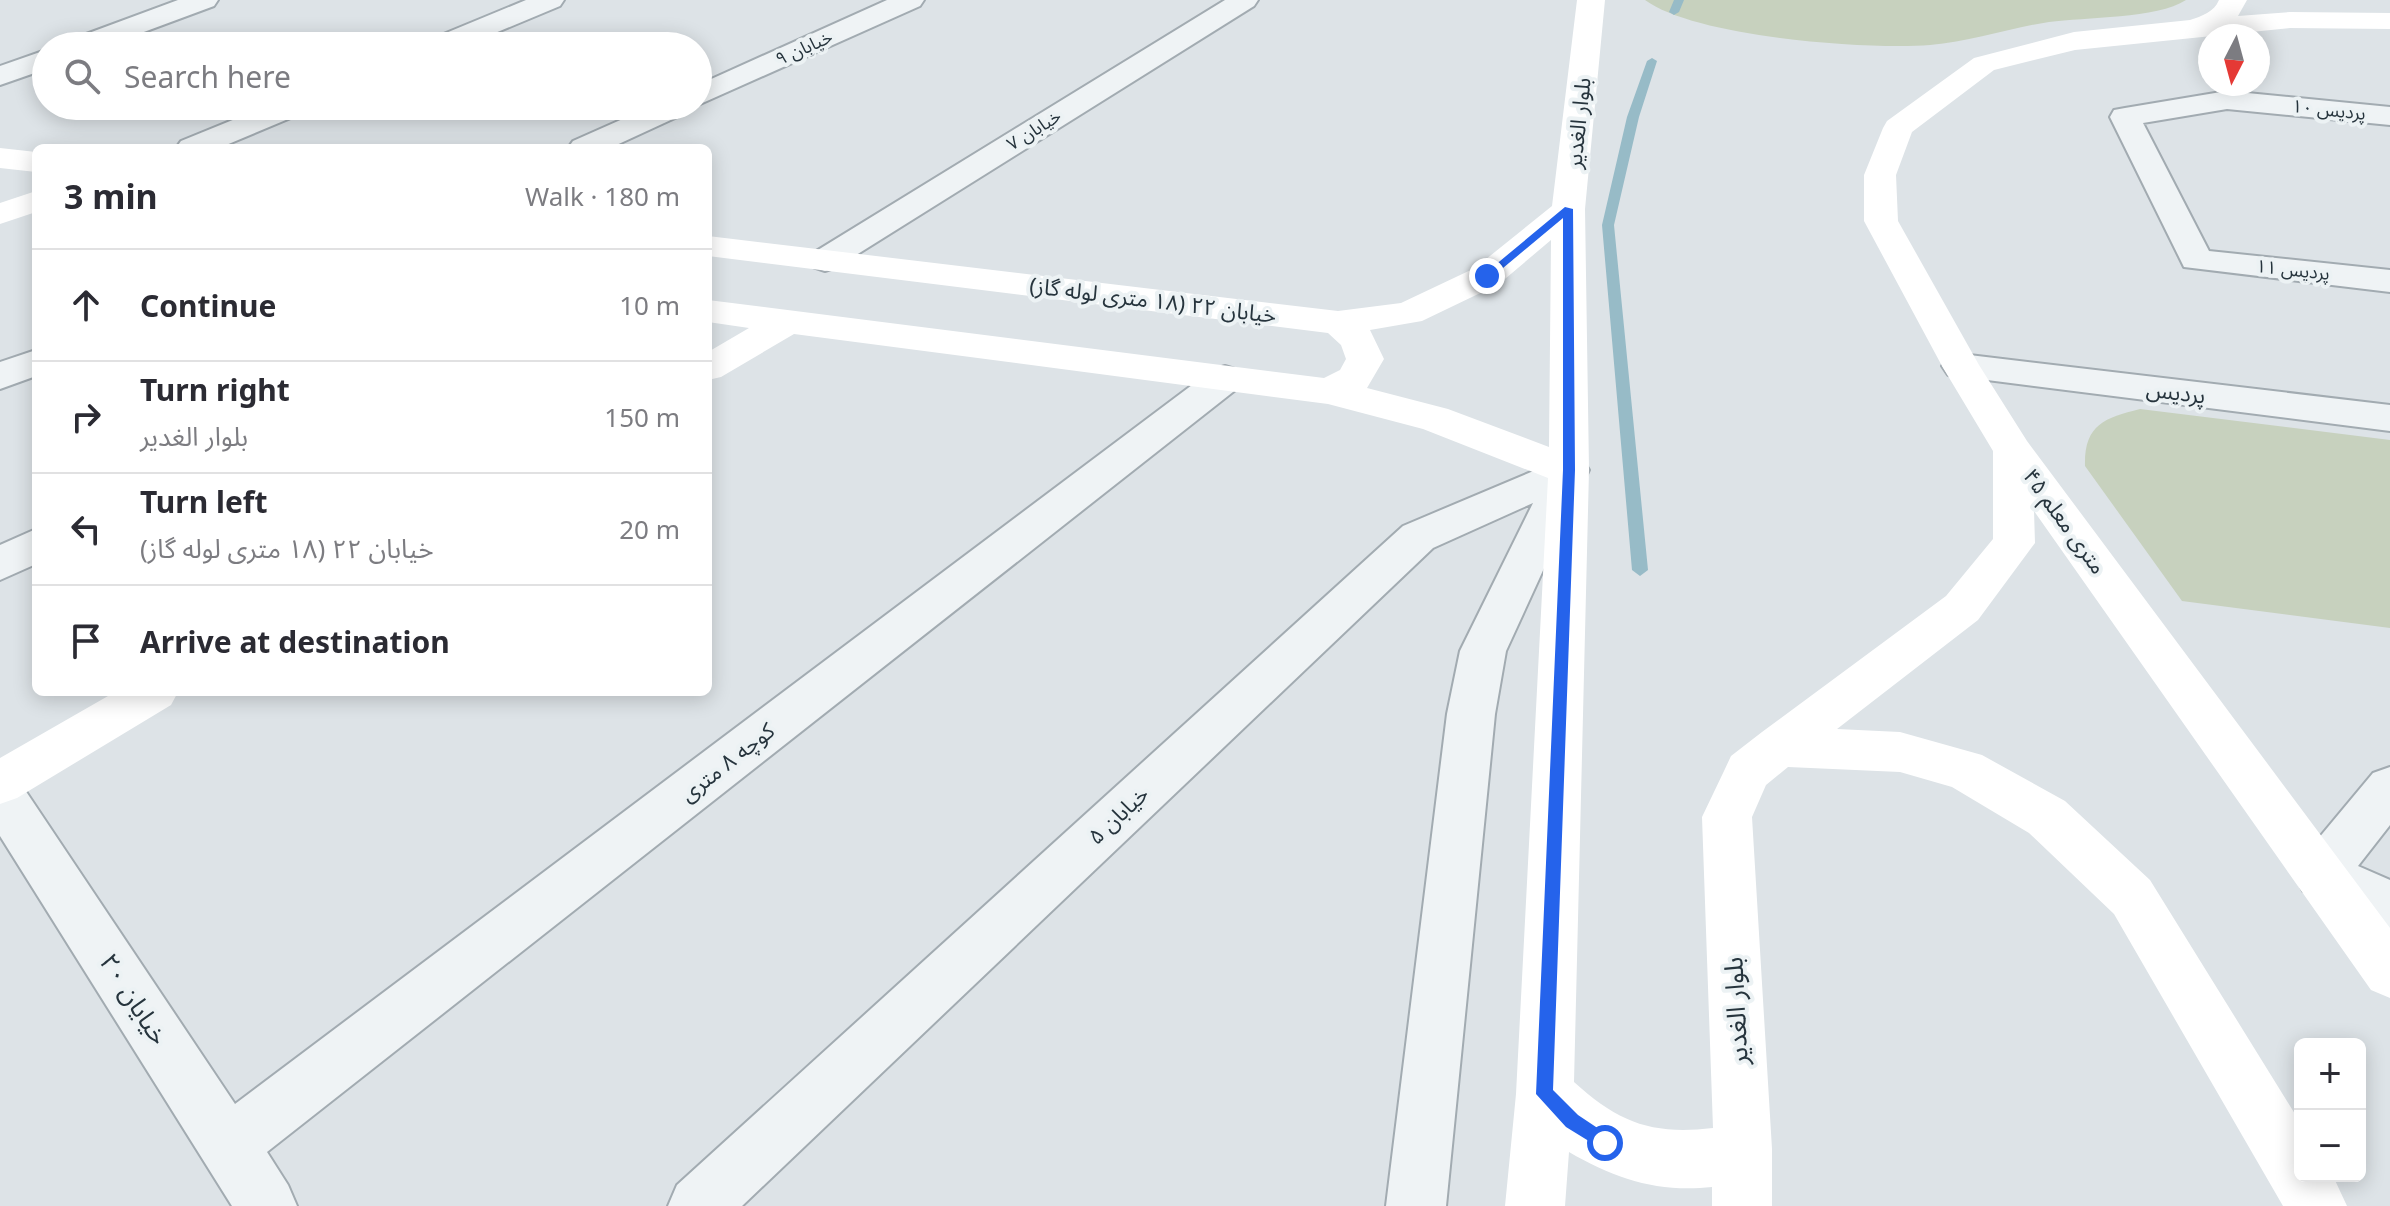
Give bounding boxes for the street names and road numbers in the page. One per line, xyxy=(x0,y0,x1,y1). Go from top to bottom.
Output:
street label: خیابان ۹ xyxy=(771,24,836,70)
street label: بلوار الغدیر xyxy=(1557,76,1597,171)
street label: پردیس ۱۰ xyxy=(2291,93,2367,125)
street label: خیابان ۷ xyxy=(1002,103,1065,155)
street label: پردیس ۱۱ xyxy=(2255,253,2331,285)
street label: خیابان ۲۲ (۱۸ متری لوله گاز) xyxy=(1028,269,1278,329)
street label: پردیس xyxy=(2145,372,2208,411)
street label: ۴۵ متری معلم xyxy=(2015,462,2114,581)
street label: کوچه ۸ متری xyxy=(673,714,781,808)
street label: خیابان ۵ xyxy=(1080,778,1154,850)
street label: خیایان ۲۰ xyxy=(92,946,178,1051)
street label: بلوار الغدیر xyxy=(1714,956,1756,1067)

